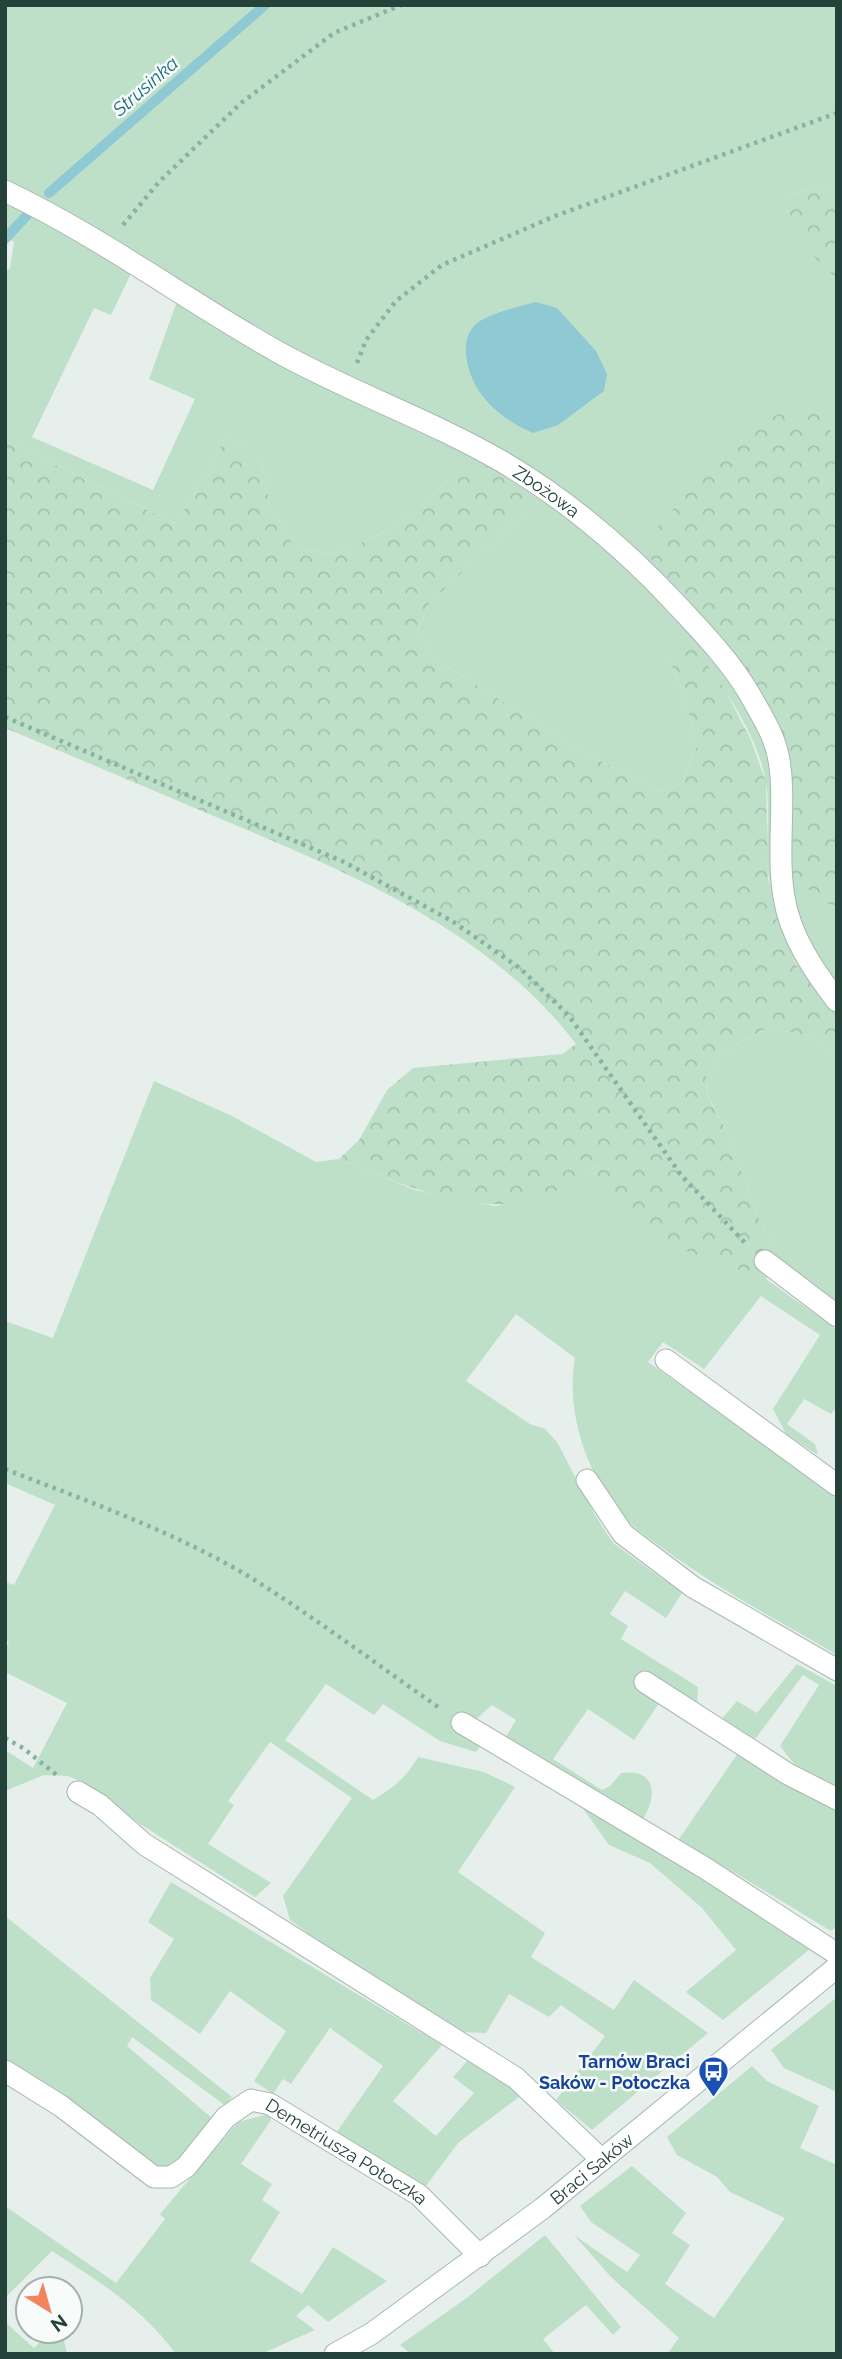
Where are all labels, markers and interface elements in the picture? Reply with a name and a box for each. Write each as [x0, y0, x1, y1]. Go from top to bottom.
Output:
water label: Strusinka [107, 52, 182, 121]
street label: Zbożowa [510, 461, 584, 521]
place label: Tarnów Braci Saków - Potoczka [539, 2051, 690, 2093]
bus stop icon: Tarnów Braci Saków - Potoczka [696, 2054, 730, 2098]
street label: Demetriusza Potoczka [262, 2094, 432, 2208]
street label: Braci Saków [546, 2128, 638, 2209]
north arrow [14, 2275, 84, 2345]
text: N [47, 2310, 72, 2337]

